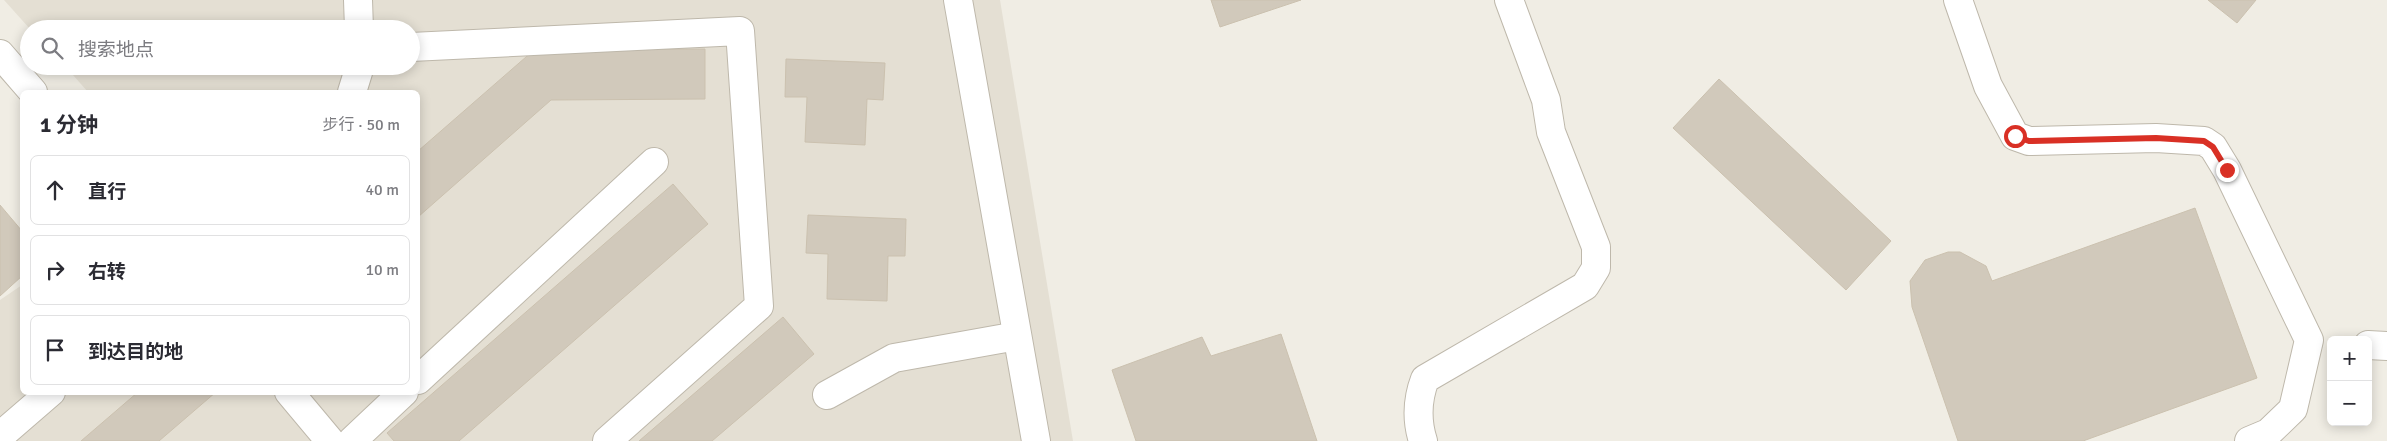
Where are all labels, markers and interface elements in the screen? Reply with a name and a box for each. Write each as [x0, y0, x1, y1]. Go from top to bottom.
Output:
search box [20, 20, 420, 75]
icon: search [38, 34, 66, 62]
text: 搜索地点 [78, 38, 154, 62]
text: 1 分钟 [40, 112, 98, 138]
text: 步行 · 50 m [323, 115, 400, 135]
route start [2004, 125, 2027, 148]
route end [2216, 159, 2239, 182]
icon: ahead [41, 176, 69, 204]
text: 直行 [88, 180, 126, 204]
text: 40 m [365, 180, 399, 200]
icon: right [41, 256, 69, 284]
text: 右转 [88, 260, 126, 284]
text: 10 m [365, 260, 399, 280]
icon: arrive [41, 336, 69, 364]
map controls [2327, 336, 2372, 426]
button: + [2327, 336, 2372, 381]
text: 到达目的地 [88, 340, 183, 364]
button: − [2327, 381, 2372, 426]

